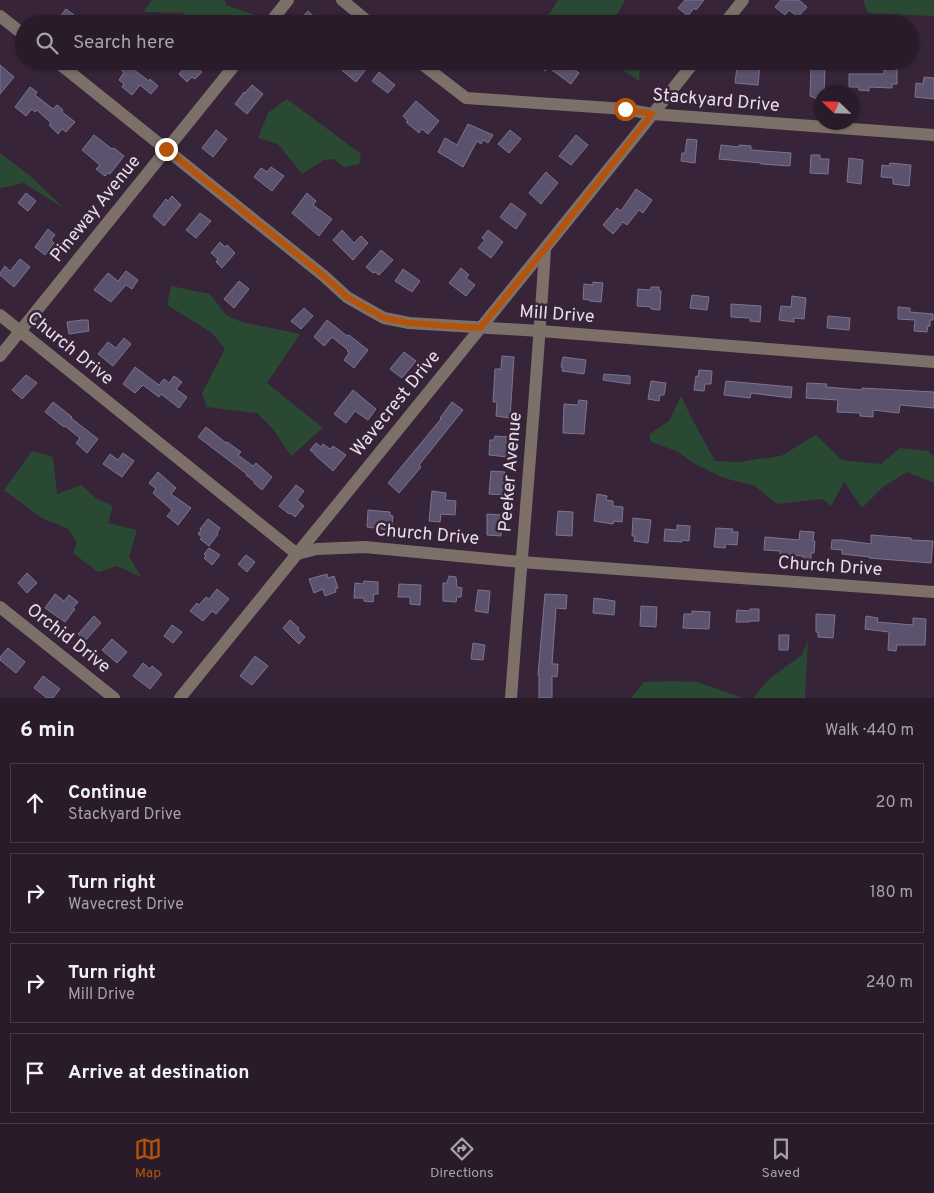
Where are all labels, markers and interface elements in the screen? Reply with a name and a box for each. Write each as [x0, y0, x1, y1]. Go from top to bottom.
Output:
search box [15, 15, 919, 70]
icon: search [33, 29, 61, 57]
text: Search here [73, 31, 175, 55]
street label: Stackyard Drive [651, 84, 781, 118]
north arrow [814, 85, 859, 130]
route start [614, 98, 637, 121]
route end [155, 138, 178, 161]
street label: Pineway Avenue [46, 151, 146, 267]
street label: Mill Drive [519, 301, 595, 329]
street label: Church Drive [22, 307, 118, 391]
street label: Wavecrest Drive [346, 346, 446, 462]
street label: Peeker Avenue [494, 411, 528, 533]
street label: Church Drive [374, 519, 480, 551]
street label: Church Drive [777, 552, 883, 582]
street label: Orchid Drive [21, 599, 115, 679]
text: 6 min [20, 717, 75, 744]
text: Walk · 440 m [825, 721, 914, 741]
text: Continue [68, 781, 147, 805]
icon: ahead [21, 789, 49, 817]
text: 20 m [876, 793, 913, 813]
text: Stackyard Drive [68, 805, 181, 825]
text: Turn right [68, 871, 156, 895]
icon: right [21, 879, 49, 907]
text: 180 m [870, 883, 913, 903]
text: Wavecrest Drive [68, 895, 184, 915]
text: Turn right [68, 961, 156, 985]
icon: right [21, 969, 49, 997]
text: 240 m [866, 973, 913, 993]
text: Mill Drive [68, 985, 135, 1005]
icon: arrive [21, 1059, 49, 1087]
text: Arrive at destination [68, 1061, 249, 1085]
tab: Map [134, 1135, 162, 1182]
tab: Directions [430, 1135, 494, 1182]
tab: Saved [762, 1135, 800, 1182]

